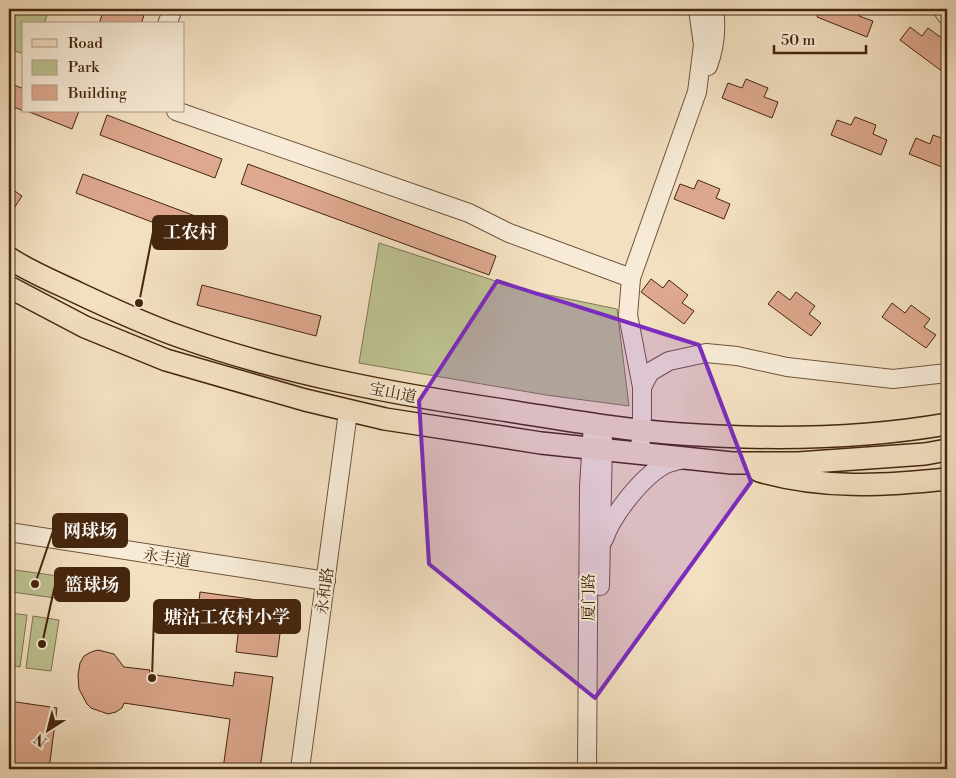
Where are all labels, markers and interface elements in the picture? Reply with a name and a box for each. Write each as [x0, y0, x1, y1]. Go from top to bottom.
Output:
legend [22, 22, 185, 112]
scale bar [774, 22, 866, 54]
text: 50 m [781, 31, 815, 50]
text: Road [68, 34, 103, 53]
text: Park [68, 58, 100, 77]
text: Building [67, 84, 127, 103]
callout: 工农村 [153, 216, 227, 249]
text: 工农村 [163, 221, 217, 244]
street label: 宝山道 [367, 379, 418, 407]
callout: 网球场 [53, 514, 127, 547]
text: 网球场 [63, 520, 117, 543]
street label: 永丰道 [142, 544, 192, 572]
street label: 永和路 [312, 566, 338, 616]
callout: 篮球场 [55, 568, 129, 601]
street label: 厦门路 [579, 573, 599, 621]
text: 篮球场 [65, 574, 119, 597]
callout: 塘沽工农村小学 [154, 600, 300, 633]
text: 塘沽工农村小学 [164, 606, 290, 629]
north arrow [22, 706, 72, 756]
text: N [31, 729, 51, 750]

